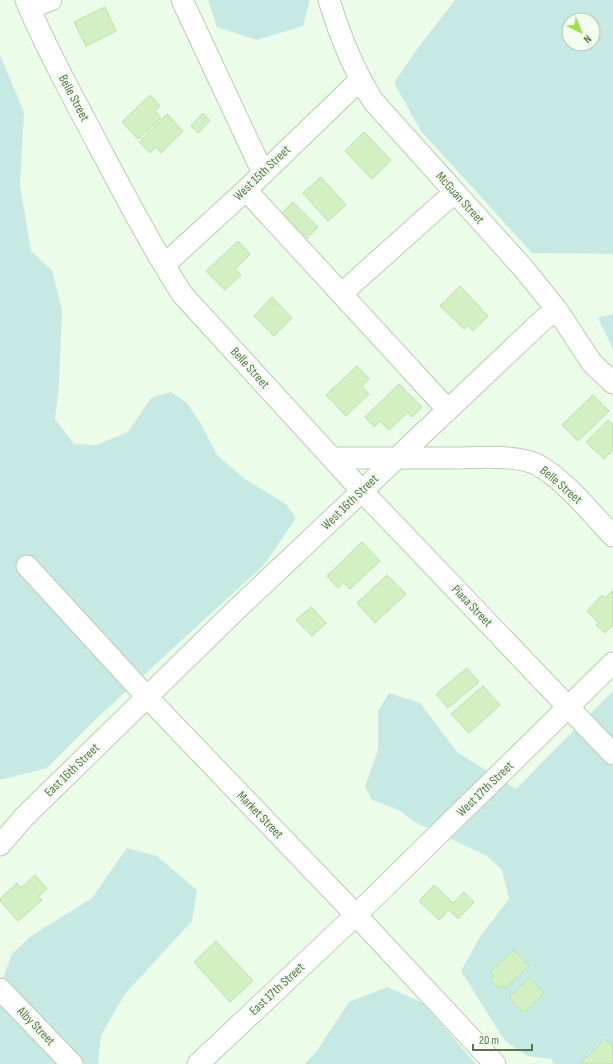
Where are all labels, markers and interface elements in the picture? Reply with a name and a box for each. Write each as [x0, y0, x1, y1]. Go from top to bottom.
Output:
north arrow [561, 12, 601, 52]
text: N [581, 32, 594, 46]
street label: Belle Street [55, 72, 93, 124]
street label: West 15th Street [230, 142, 294, 204]
street label: McGuan Street [432, 169, 488, 228]
street label: Belle Street [227, 344, 273, 392]
street label: Belle Street [537, 462, 585, 508]
street label: West 16th Street [318, 471, 382, 533]
street label: Piasa Street [448, 582, 496, 630]
street label: East 16th Street [41, 740, 103, 800]
street label: West 17th Street [453, 758, 517, 820]
street label: Market Street [233, 788, 287, 842]
street label: East 17th Street [246, 959, 308, 1019]
street label: Alby Street [13, 1002, 58, 1049]
scale bar [473, 1026, 532, 1052]
text: 20 m [479, 1033, 499, 1048]

